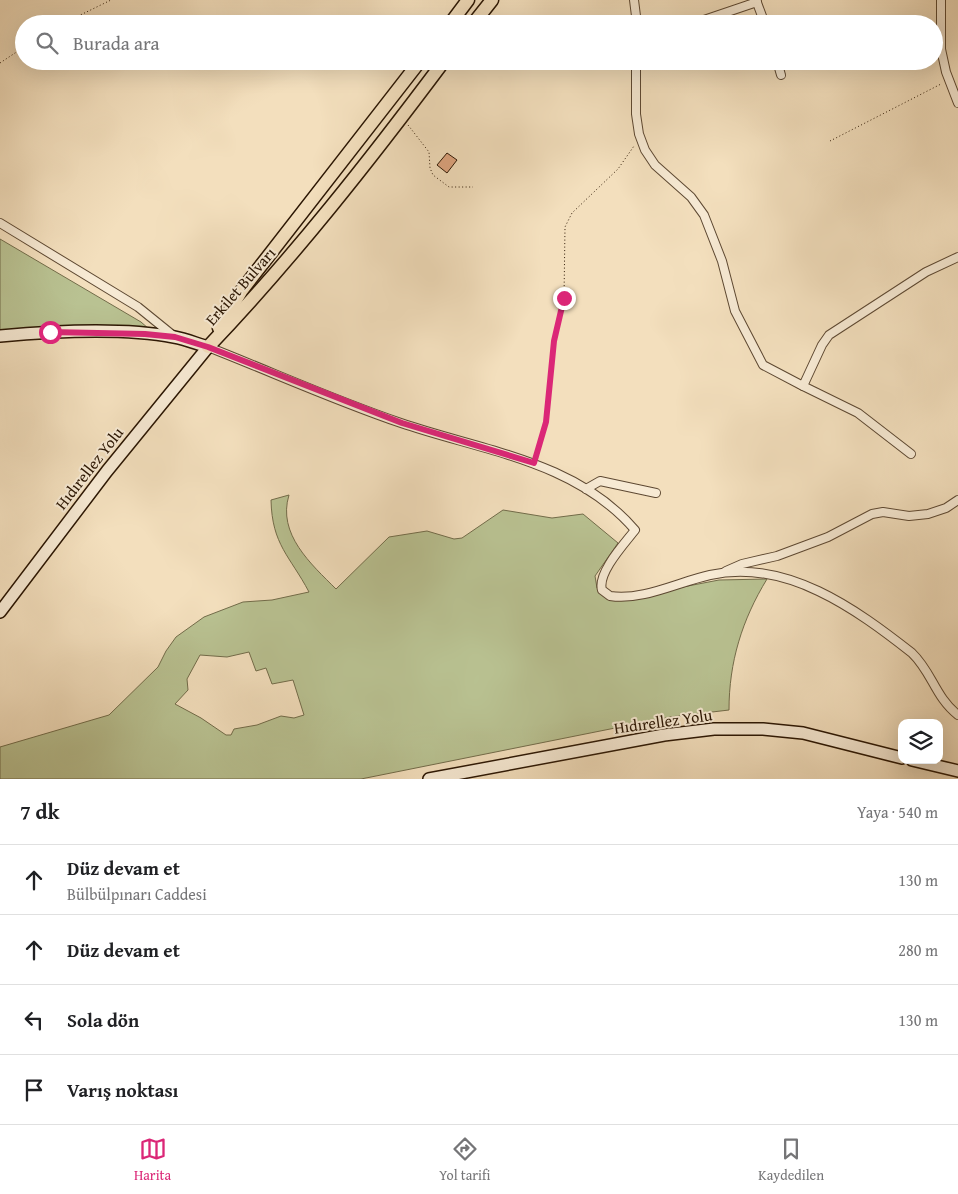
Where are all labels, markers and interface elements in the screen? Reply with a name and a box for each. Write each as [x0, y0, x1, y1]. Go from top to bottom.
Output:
search box [15, 15, 943, 70]
icon: search [33, 29, 61, 57]
text: Burada ara [73, 29, 160, 57]
street label: Erkilet Bulvarı [199, 241, 281, 330]
route end [553, 287, 576, 310]
route start [39, 321, 62, 344]
street label: Hıdırellez Yolu [49, 421, 129, 514]
street label: Hıdırellez Yolu [612, 702, 714, 740]
map controls [898, 719, 943, 764]
button: layers [898, 719, 943, 764]
text: 7 dk [20, 796, 60, 827]
text: Yaya · 540 m [857, 800, 938, 824]
text: Düz devam et [67, 854, 180, 882]
icon: ahead [20, 866, 48, 894]
text: 130 m [898, 868, 938, 892]
text: Bülbülpınarı Caddesi [67, 882, 207, 906]
icon: ahead [20, 936, 48, 964]
text: Düz devam et [67, 936, 180, 964]
text: 280 m [898, 938, 938, 962]
icon: left [20, 1006, 48, 1034]
text: Sola dön [67, 1006, 139, 1034]
text: 130 m [898, 1008, 938, 1032]
icon: arrive [20, 1076, 48, 1104]
text: Varış noktası [67, 1076, 178, 1104]
tab: Harita [134, 1135, 171, 1185]
tab: Yol tarifi [439, 1135, 490, 1185]
tab: Kaydedilen [758, 1135, 824, 1185]

